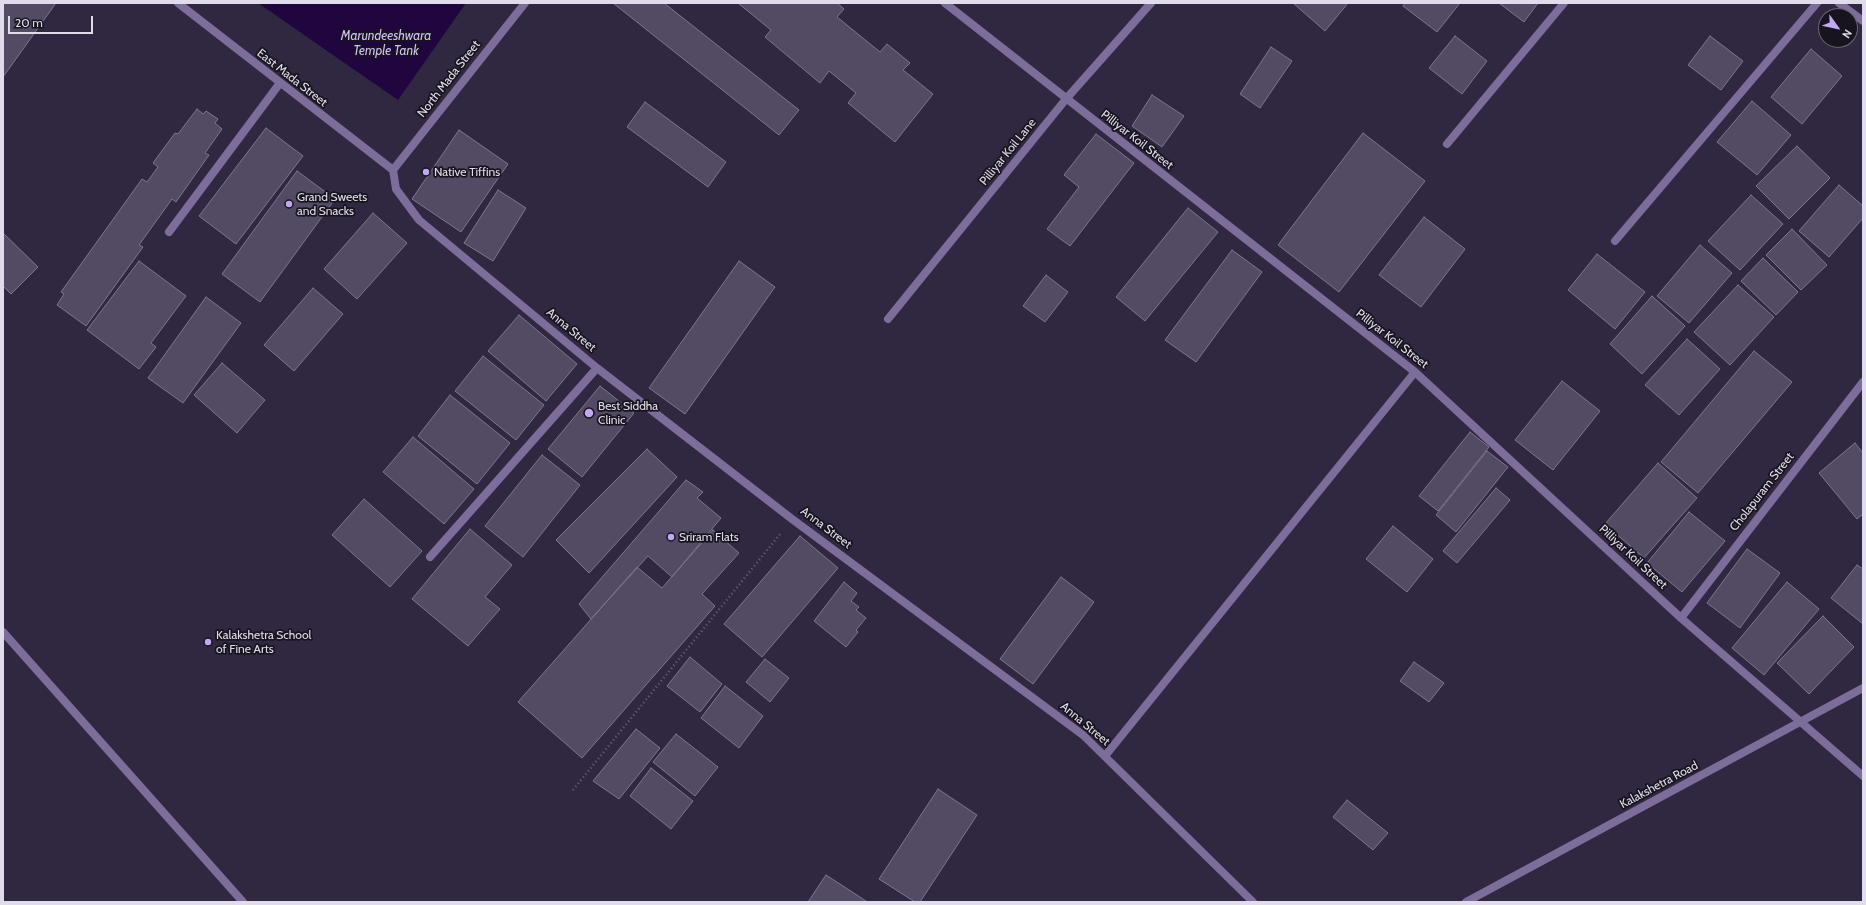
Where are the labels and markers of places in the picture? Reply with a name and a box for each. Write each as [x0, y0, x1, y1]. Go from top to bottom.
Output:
place label: Native Tiffins [434, 165, 500, 179]
marker: Native Tiffins [421, 167, 431, 177]
place label: Grand Sweets and Snacks [297, 190, 367, 218]
marker: Grand Sweets and Snacks [284, 199, 294, 209]
place label: Best Siddha Clinic [598, 399, 658, 427]
marker: Best Siddha Clinic [583, 407, 595, 419]
place label: Sriram Flats [679, 530, 739, 544]
marker: Sriram Flats [666, 532, 676, 542]
place label: Kalakshetra School of Fine Arts [216, 628, 311, 656]
marker: Kalakshetra School of Fine Arts [203, 637, 213, 647]

